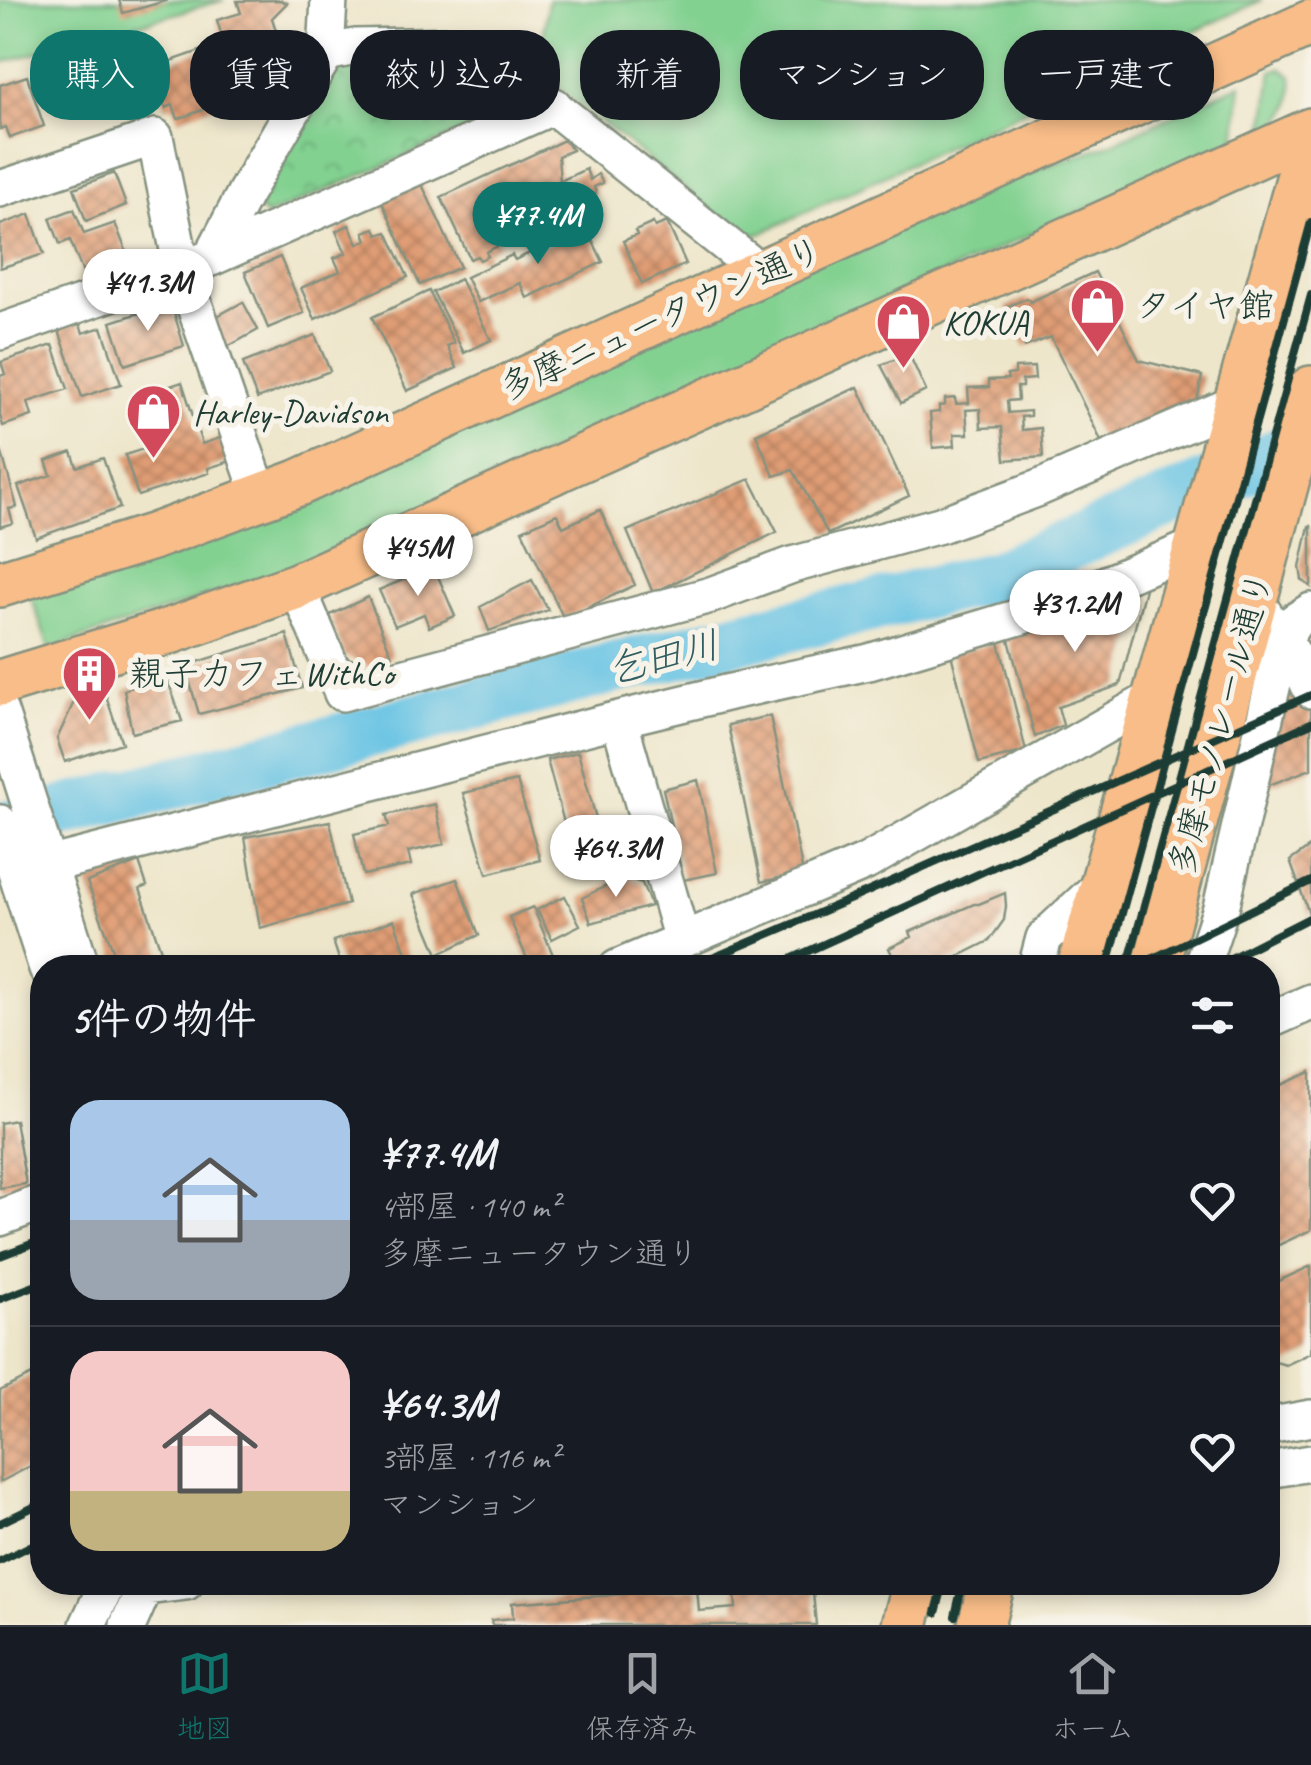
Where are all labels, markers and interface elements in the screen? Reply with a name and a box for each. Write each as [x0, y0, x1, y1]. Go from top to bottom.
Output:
chip: 購入 [30, 30, 170, 120]
chip: 賃貸 [190, 30, 330, 120]
chip: 絞り込み [350, 30, 560, 120]
chip: 新着 [580, 30, 720, 120]
chip: マンション [740, 30, 984, 120]
chip: 一戸建て [1004, 30, 1214, 120]
pin: ¥77.4M [457, 182, 619, 267]
text: ¥77.4M [494, 194, 582, 235]
street label: 多摩ニュータウン通り [492, 227, 830, 410]
pin: ¥41.3M [67, 249, 229, 334]
text: ¥41.3M [104, 261, 192, 302]
shop icon: タイヤ館 [1067, 275, 1127, 354]
place label: タイヤ館 [1136, 283, 1275, 328]
shop icon: KOKUA [874, 292, 934, 371]
place label: KOKUA [943, 300, 1030, 345]
shop icon: Harley-Davidson [124, 382, 184, 461]
place label: Harley-Davidson [193, 390, 389, 435]
pin: ¥45M [359, 514, 477, 599]
text: ¥45M [385, 526, 451, 567]
street label: 多摩モノレール通り [1158, 566, 1283, 880]
pin: ¥31.2M [994, 570, 1156, 655]
text: ¥31.2M [1031, 582, 1119, 623]
water label: 乞田川 [602, 621, 724, 694]
building icon: 親子カフェWithCo [60, 643, 120, 722]
place label: 親子カフェWithCo [129, 651, 397, 696]
pin: ¥64.3M [535, 815, 697, 900]
text: ¥64.3M [572, 827, 660, 868]
icon: filters [1185, 988, 1240, 1043]
text: 5件の物件 [70, 993, 256, 1046]
text: ¥77.4M [380, 1127, 494, 1180]
icon: home [150, 1140, 270, 1260]
icon: heart [1185, 1173, 1240, 1228]
text: 4部屋 · 140 m² [380, 1186, 559, 1227]
text: 多摩ニュータウン通り [380, 1233, 699, 1274]
text: ¥64.3M [380, 1378, 495, 1431]
icon: home [150, 1391, 270, 1511]
icon: heart [1185, 1424, 1240, 1479]
text: 3部屋 · 116 m² [380, 1437, 559, 1478]
text: マンション [380, 1484, 539, 1525]
tab: 地図 [177, 1646, 233, 1746]
tab: 保存済み [586, 1646, 698, 1746]
tab: ホーム [1051, 1646, 1134, 1746]

